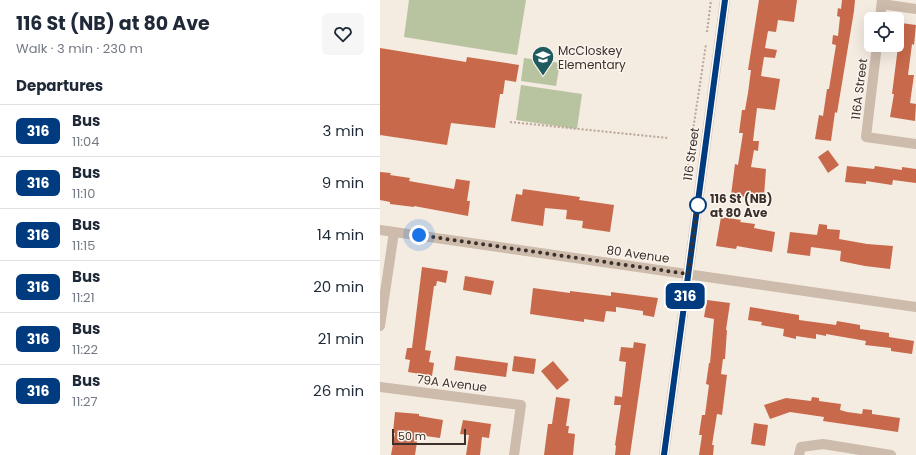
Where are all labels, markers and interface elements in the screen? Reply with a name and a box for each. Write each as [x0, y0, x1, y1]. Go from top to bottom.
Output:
text: 116 St (NB) at 80 Ave [16, 10, 210, 37]
map controls [864, 12, 904, 52]
button: locate [864, 12, 904, 52]
button: heart [322, 13, 364, 55]
text: Walk · 3 min · 230 m [16, 39, 143, 58]
place label: McCloskey Elementary [558, 42, 626, 73]
school or university icon: McCloskey Elementary [530, 44, 556, 77]
street label: 116A Street [847, 57, 871, 121]
text: Departures [16, 75, 103, 96]
text: Bus [72, 110, 100, 131]
text: 3 min [322, 120, 364, 141]
text: 316 [27, 121, 49, 141]
street label: 116 Street [679, 126, 703, 182]
text: 11:04 [72, 132, 99, 151]
text: Bus [72, 162, 100, 183]
text: 9 min [322, 172, 364, 193]
text: 316 [27, 173, 49, 193]
text: 11:10 [72, 184, 95, 203]
place label: 116 St (NB) at 80 Ave [710, 190, 772, 221]
marker: 116 St (NB) at 80 Ave [689, 196, 707, 214]
text: Bus [72, 214, 100, 235]
text: 14 min [317, 224, 364, 245]
text: 316 [27, 225, 49, 245]
your location [409, 225, 429, 245]
text: 11:15 [72, 236, 95, 255]
street label: 80 Avenue [605, 241, 671, 267]
text: Bus [72, 266, 100, 287]
text: 20 min [313, 276, 364, 297]
text: 316 [27, 277, 49, 297]
line badge: 316 [662, 283, 708, 309]
text: 316 [674, 286, 696, 306]
text: 11:21 [72, 288, 95, 307]
text: Bus [72, 318, 100, 339]
text: 21 min [318, 328, 364, 349]
text: 316 [27, 329, 49, 349]
text: 11:22 [72, 340, 98, 359]
text: Bus [72, 370, 100, 391]
street label: 79A Avenue [416, 370, 488, 396]
text: 26 min [313, 380, 364, 401]
text: 316 [27, 381, 49, 401]
text: 11:27 [72, 392, 98, 411]
scale bar [392, 427, 466, 446]
text: 50 m [398, 428, 426, 444]

